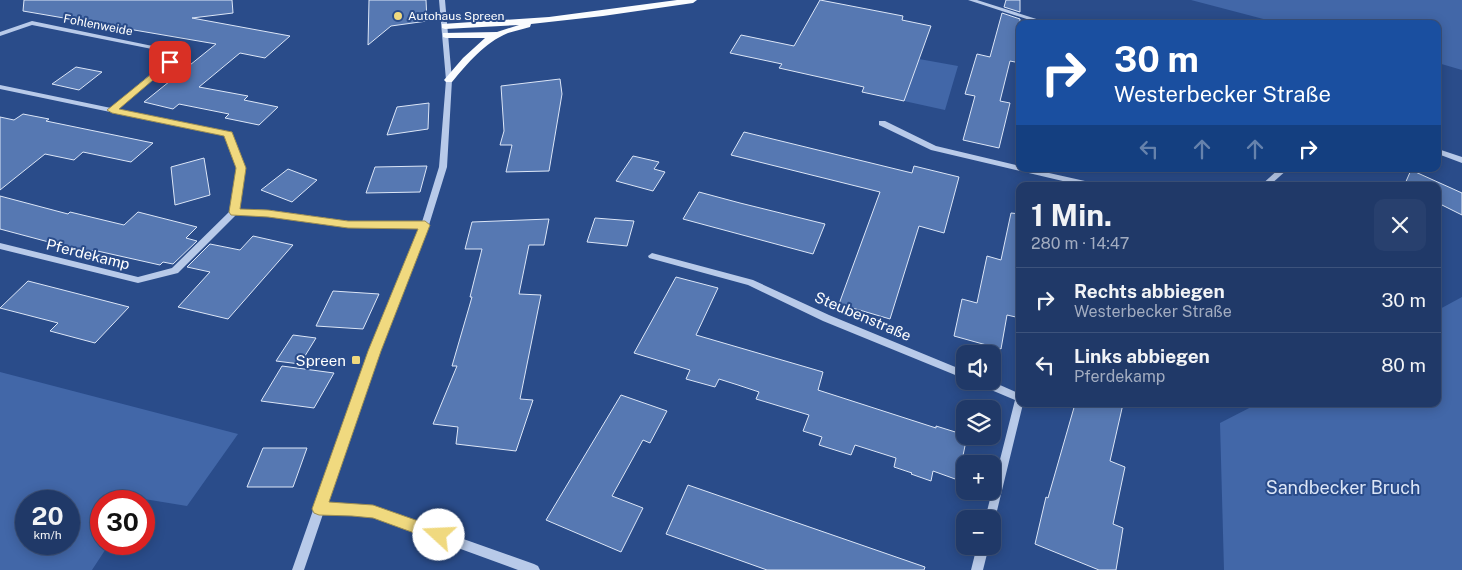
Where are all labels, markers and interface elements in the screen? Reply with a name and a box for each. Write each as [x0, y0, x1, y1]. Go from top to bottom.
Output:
place label: Autohaus Spreen [408, 9, 505, 23]
marker: Autohaus Spreen [392, 10, 404, 22]
street label: Fohlenweide [62, 11, 134, 39]
text: 30 m [1114, 39, 1199, 80]
icon: right [1031, 40, 1096, 105]
pin [149, 41, 191, 83]
icon: arrive [156, 48, 184, 76]
text: Westerbecker Straße [1114, 81, 1331, 107]
icon: left [1135, 135, 1163, 163]
icon: ahead [1188, 135, 1216, 163]
icon: ahead [1241, 135, 1269, 163]
icon: right [1294, 135, 1322, 163]
text: 1 Min. [1031, 197, 1112, 233]
button: close [1374, 199, 1426, 251]
text: 280 m · 14:47 [1031, 234, 1129, 253]
street label: Pferdekamp [44, 235, 132, 273]
text: Rechts abbiegen [1074, 280, 1225, 302]
icon: right [1031, 286, 1059, 314]
street label: Steubenstraße [812, 288, 914, 344]
text: 30 m [1381, 289, 1426, 311]
text: Westerbecker Straße [1074, 302, 1232, 321]
map controls [956, 345, 1001, 555]
button: sound [956, 345, 1001, 390]
text: Links abbiegen [1074, 345, 1210, 367]
icon: left [1031, 351, 1059, 379]
place label: Spreen [296, 352, 346, 369]
marker: Spreen [350, 354, 362, 366]
text: 80 m [1381, 354, 1426, 376]
text: Pferdekamp [1074, 367, 1165, 386]
button: layers [956, 400, 1001, 445]
button: + [956, 455, 1001, 500]
park label: Sandbecker Bruch [1266, 477, 1420, 498]
speed limit sign: 30 [90, 490, 155, 555]
text: 20 [32, 501, 64, 531]
position arrow [412, 508, 464, 560]
button: − [956, 510, 1001, 555]
text: km/h [33, 528, 62, 542]

